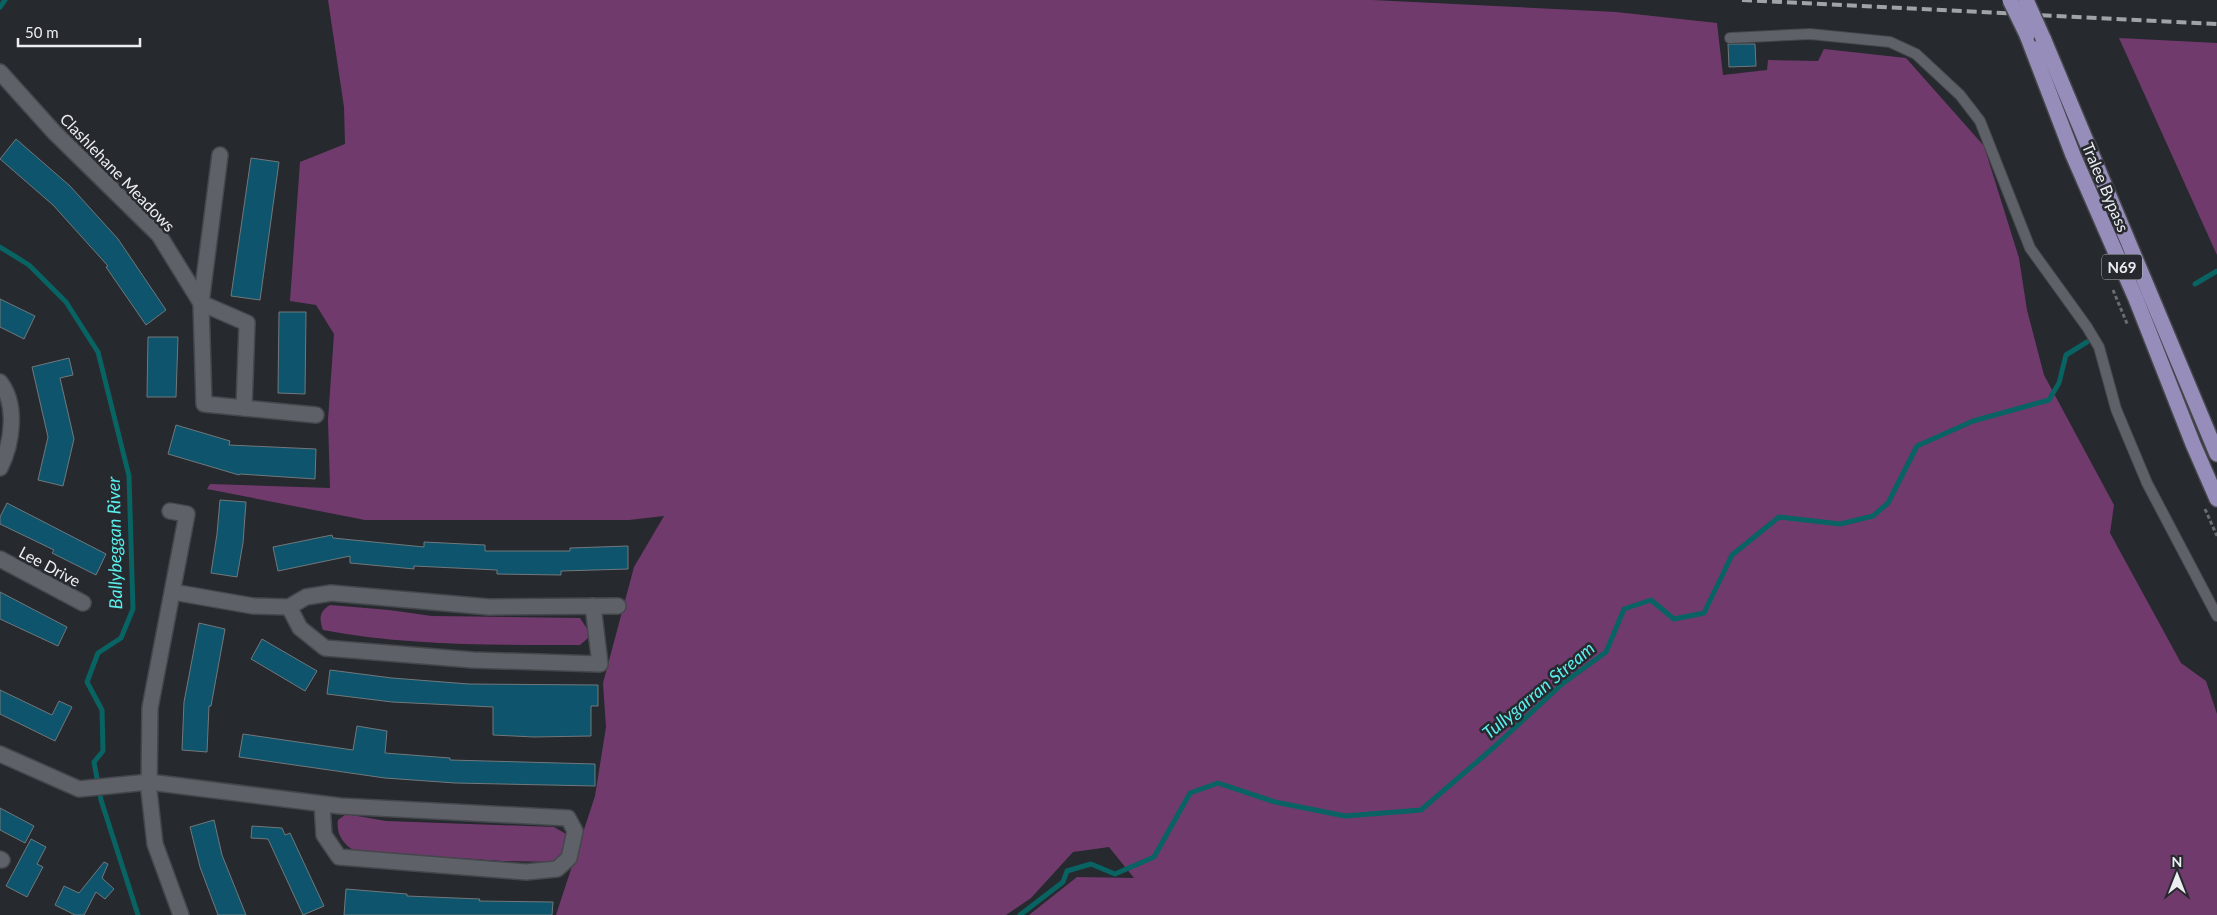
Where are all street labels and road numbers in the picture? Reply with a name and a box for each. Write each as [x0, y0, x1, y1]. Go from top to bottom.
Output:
street label: Clashlehane Meadows [57, 109, 179, 235]
street label: Tralee Bypass [2079, 139, 2133, 235]
road number: N69 [2102, 254, 2142, 280]
street label: Lee Drive [16, 542, 84, 590]

